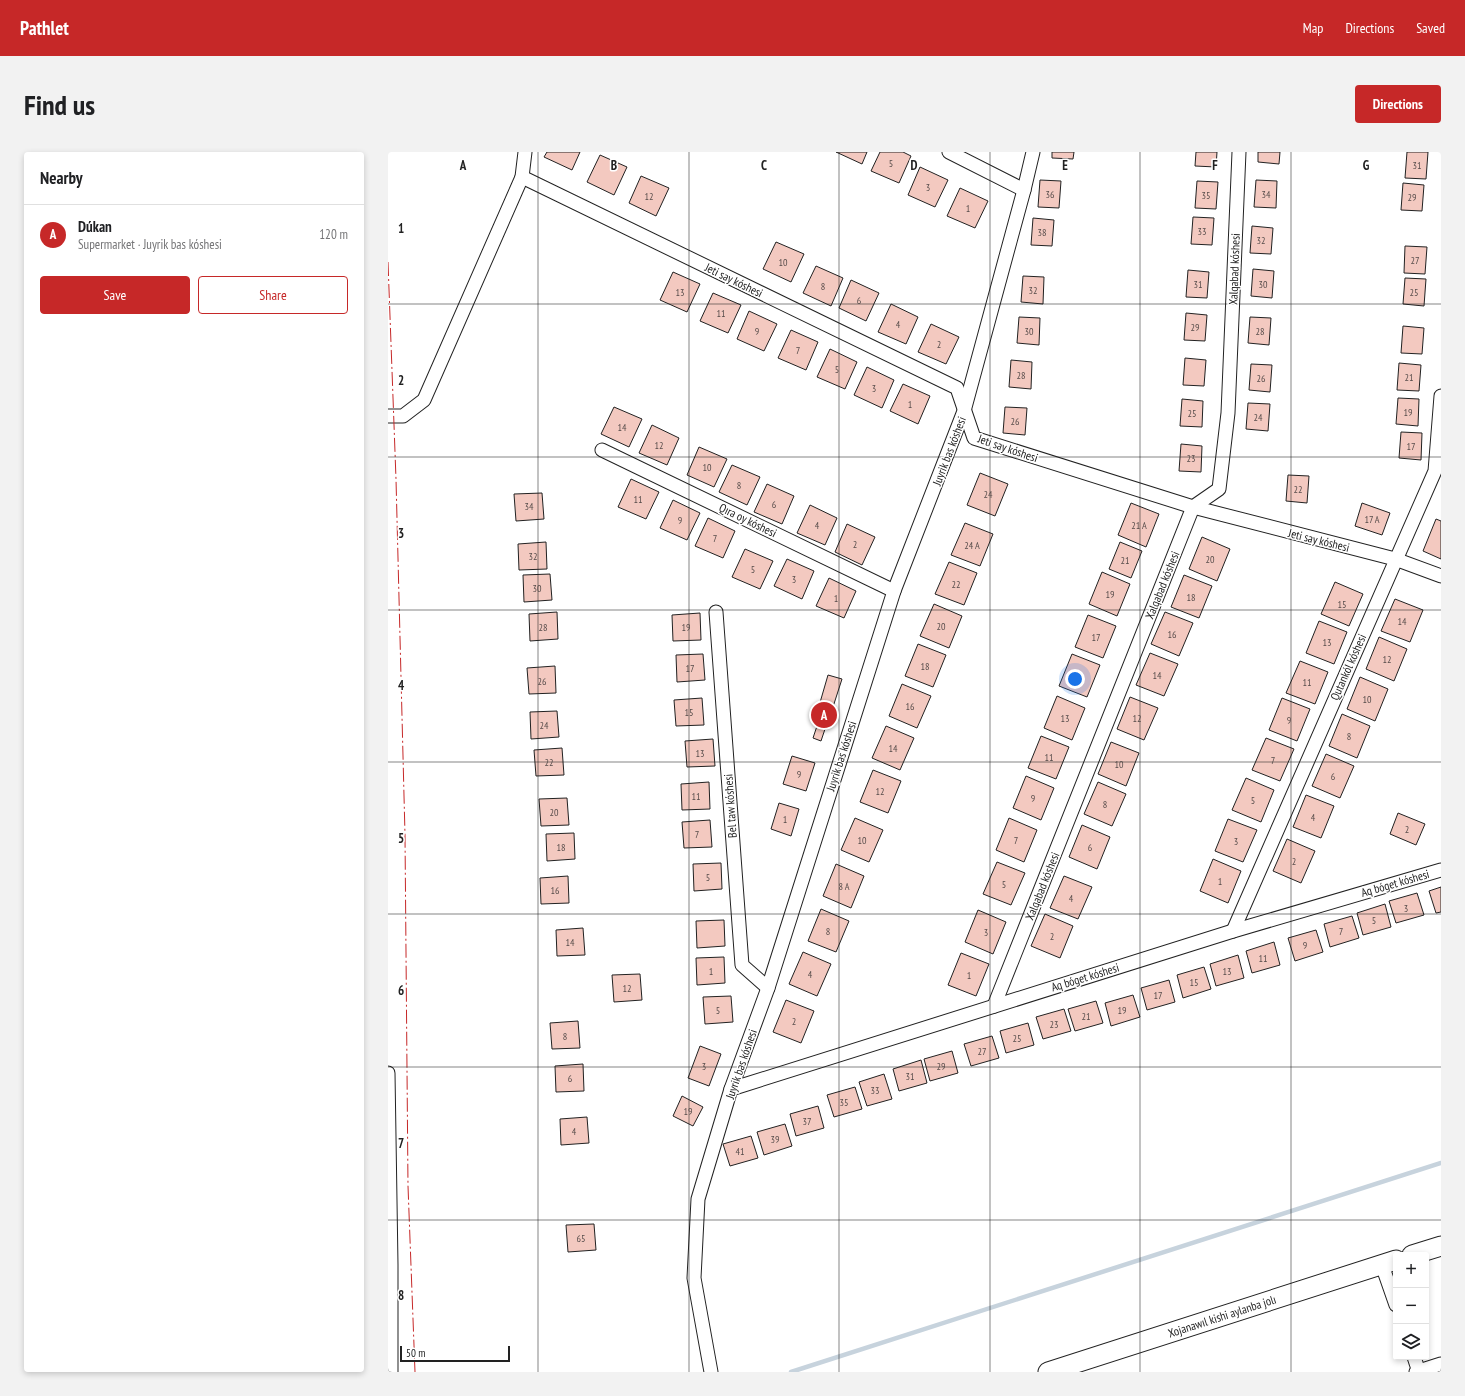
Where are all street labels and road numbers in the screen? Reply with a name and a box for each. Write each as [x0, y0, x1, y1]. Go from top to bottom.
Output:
street label: Xalqabad kóshesi [1225, 233, 1243, 305]
street label: Jeti say kóshesi [702, 259, 765, 300]
street label: Juyrik bas kóshesi [929, 414, 969, 489]
street label: Jeti say kóshesi [975, 430, 1040, 465]
street label: Qıra oy kóshesi [717, 500, 779, 540]
street label: Jeti say kóshesi [1286, 525, 1351, 555]
street label: Xalqabad kóshesi [1142, 549, 1182, 621]
street label: Qutankól kóshesi [1327, 632, 1369, 702]
street label: Juyrik bas kóshesi [822, 719, 859, 794]
street label: Bel taw kóshesi [720, 773, 740, 839]
street label: Xalqabad kóshesi [1022, 850, 1062, 922]
street label: Aq bóget kóshesi [1359, 866, 1431, 900]
street label: Aq bóget kóshesi [1049, 960, 1121, 994]
street label: Juyrik bas kóshesi [722, 1027, 760, 1102]
street label: Xojanawıl kishi aylanba jolı [1166, 1291, 1278, 1341]

